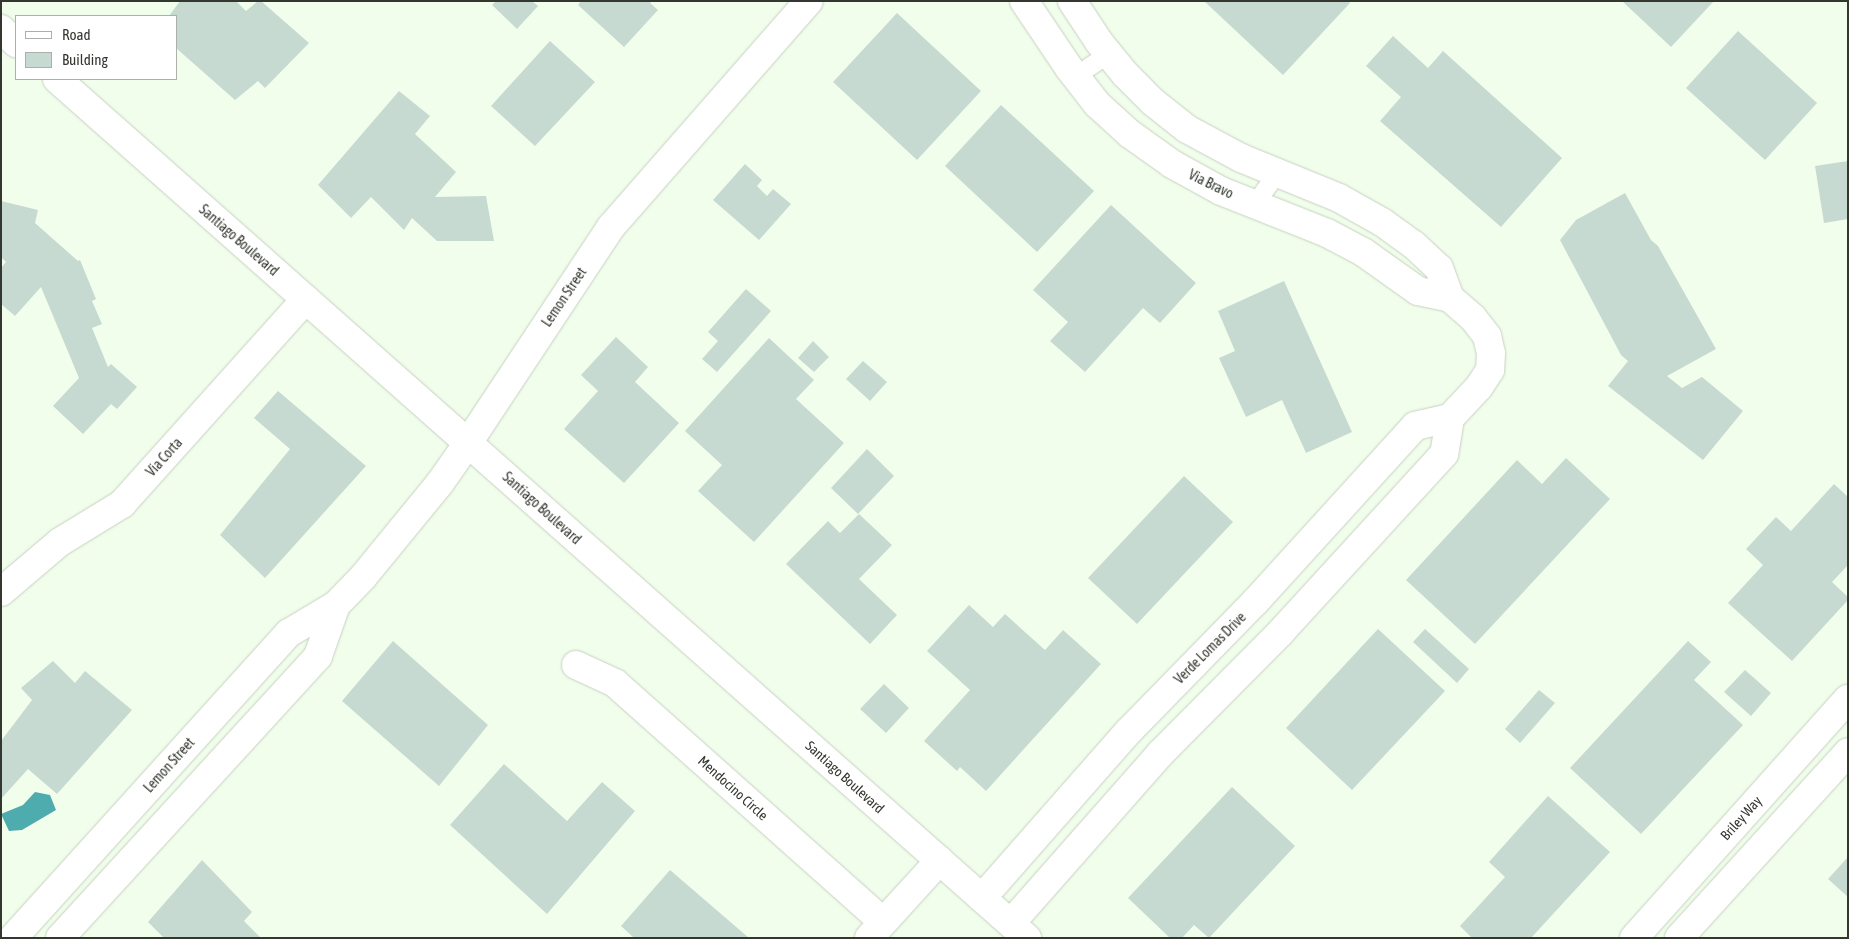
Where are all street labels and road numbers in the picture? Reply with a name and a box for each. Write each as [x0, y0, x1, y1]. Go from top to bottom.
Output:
street label: Via Bravo [1186, 166, 1236, 202]
street label: Santiago Boulevard [196, 201, 282, 279]
street label: Lemon Street [538, 264, 590, 330]
street label: Via Corta [142, 434, 186, 480]
street label: Santiago Boulevard [499, 468, 585, 548]
street label: Verde Lomas Drive [1171, 609, 1249, 687]
street label: Lemon Street [140, 734, 198, 796]
street label: Santiago Boulevard [802, 737, 888, 817]
street label: Mendocino Circle [695, 752, 771, 824]
street label: Briley Way [1717, 793, 1765, 843]

